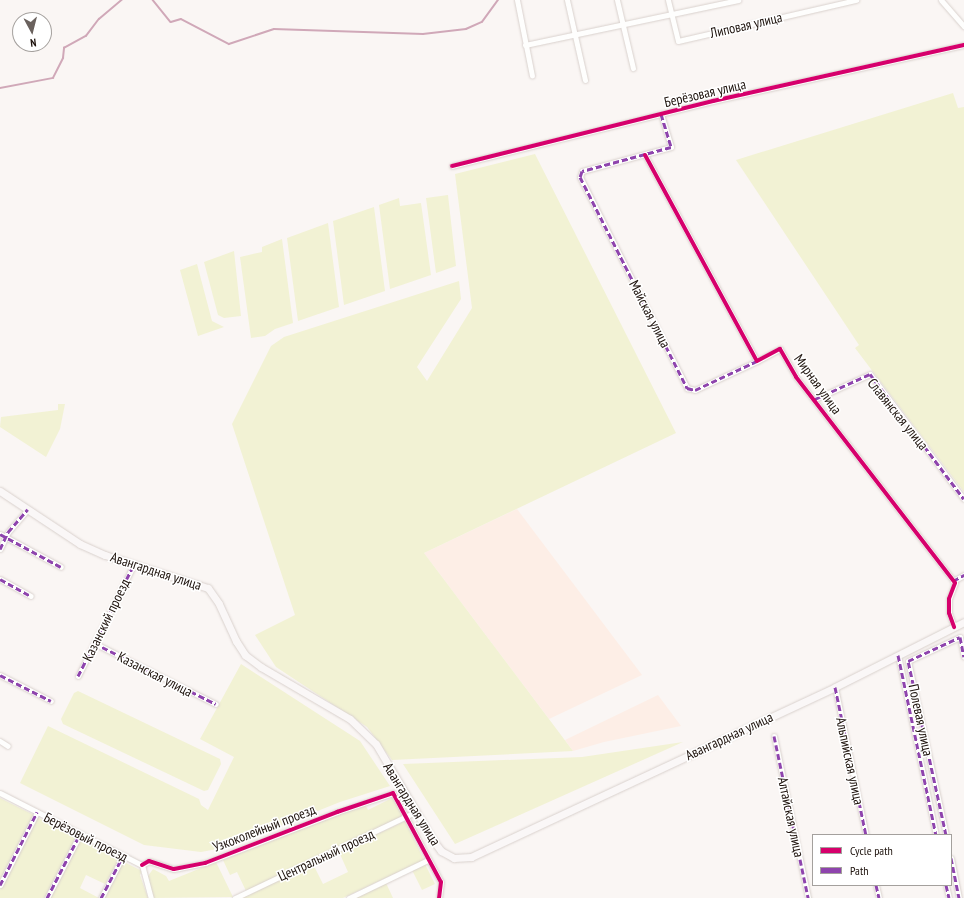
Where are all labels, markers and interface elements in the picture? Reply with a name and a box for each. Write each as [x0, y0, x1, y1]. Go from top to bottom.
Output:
street label: Липовая улица [708, 9, 784, 41]
north arrow [12, 12, 52, 52]
text: N [30, 36, 37, 50]
street label: Берёзовая улица [663, 75, 747, 111]
street label: Майская улица [626, 277, 674, 351]
street label: Мирная улица [791, 351, 845, 417]
street label: Славянская улица [864, 375, 932, 453]
street label: Авангардная улица [108, 548, 204, 594]
street label: Казанский проезд [79, 576, 133, 664]
street label: Казанская улица [115, 648, 195, 700]
street label: Полевая улица [905, 682, 937, 758]
street label: Авангардная улица [683, 708, 775, 764]
street label: Альпийская улица [833, 716, 867, 806]
street label: Авангардная улица [380, 759, 444, 849]
street label: Алтайская улица [774, 775, 808, 859]
street label: Узкоколейный проезд [210, 801, 318, 855]
street label: Берёзовый проезд [41, 809, 131, 865]
street label: Центральный проезд [275, 825, 377, 885]
legend [812, 834, 952, 886]
text: Cycle path [850, 843, 893, 858]
text: Path [850, 863, 868, 878]

